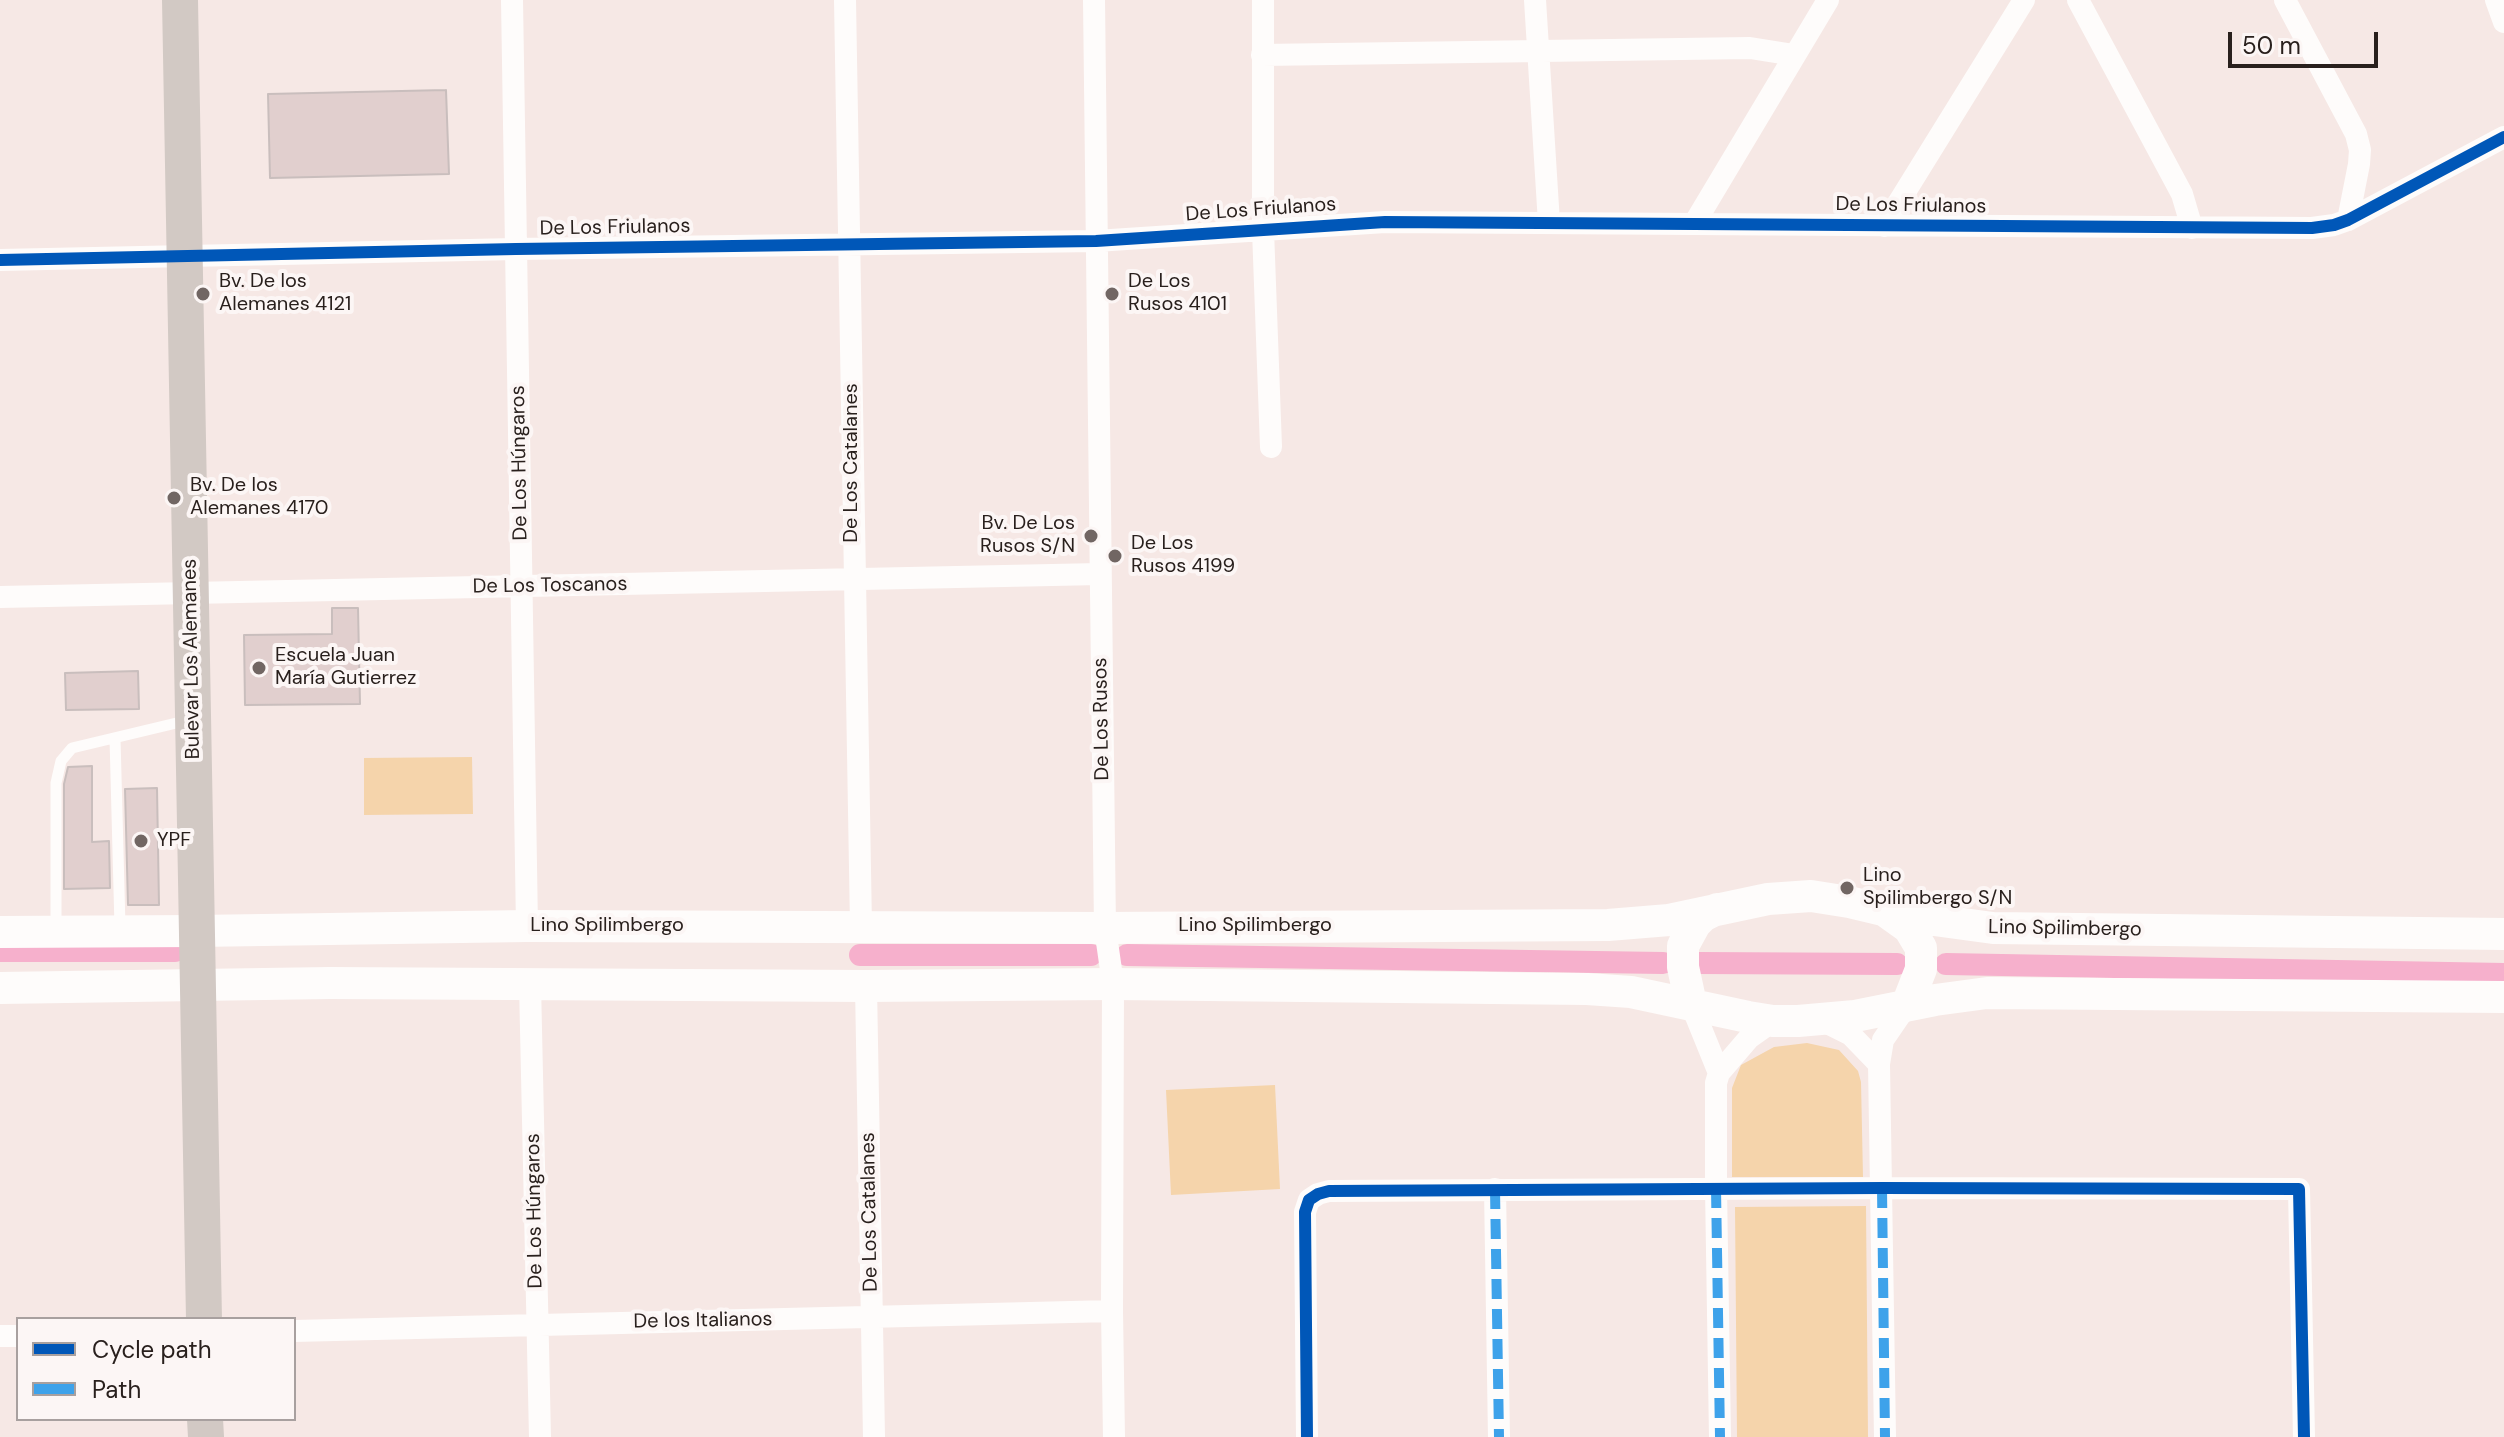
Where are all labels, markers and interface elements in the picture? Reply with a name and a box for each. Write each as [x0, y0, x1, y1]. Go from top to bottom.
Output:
scale bar [2232, 16, 2382, 66]
text: 50 m [2242, 30, 2301, 61]
street label: De Los Friulanos [1185, 193, 1337, 227]
street label: De Los Friulanos [1835, 193, 1987, 219]
street label: De Los Friulanos [539, 215, 691, 241]
place label: Bv. De los Alemanes 4121 [219, 270, 351, 317]
place label: De Los Rusos 4101 [1128, 270, 1227, 317]
marker: Bv. De los Alemanes 4121 [194, 285, 212, 303]
marker: De Los Rusos 4101 [1103, 285, 1121, 303]
street label: De Los Catalanes [840, 383, 864, 543]
street label: De Los Húngaros [507, 385, 533, 541]
place label: Bv. De los Alemanes 4170 [190, 474, 328, 521]
marker: Bv. De los Alemanes 4170 [165, 489, 183, 507]
place label: Bv. De Los Rusos S/N [980, 512, 1075, 559]
marker: Bv. De Los Rusos S/N [1082, 527, 1100, 545]
place label: De Los Rusos 4199 [1131, 532, 1235, 579]
marker: De Los Rusos 4199 [1106, 547, 1124, 565]
street label: Bulevar Los Alemanes [178, 559, 206, 759]
street label: De Los Toscanos [472, 573, 628, 599]
place label: Escuela Juan María Gutierrez [275, 644, 416, 691]
street label: De Los Rusos [1089, 657, 1115, 781]
marker: Escuela Juan María Gutierrez [250, 659, 268, 677]
place label: YPF [157, 829, 191, 853]
marker: YPF [132, 832, 150, 850]
place label: Lino Spilimbergo S/N [1863, 864, 2012, 911]
marker: Lino Spilimbergo S/N [1838, 879, 1856, 897]
street label: Lino Spilimbergo [530, 914, 684, 938]
street label: Lino Spilimbergo [1178, 914, 1332, 938]
street label: Lino Spilimbergo [1988, 916, 2142, 942]
street label: De Los Catalanes [857, 1132, 883, 1292]
street label: De Los Húngaros [522, 1133, 548, 1289]
street label: De los Italianos [633, 1308, 773, 1334]
legend [16, 1317, 296, 1421]
text: Cycle path [92, 1334, 211, 1365]
text: Path [92, 1374, 141, 1405]

